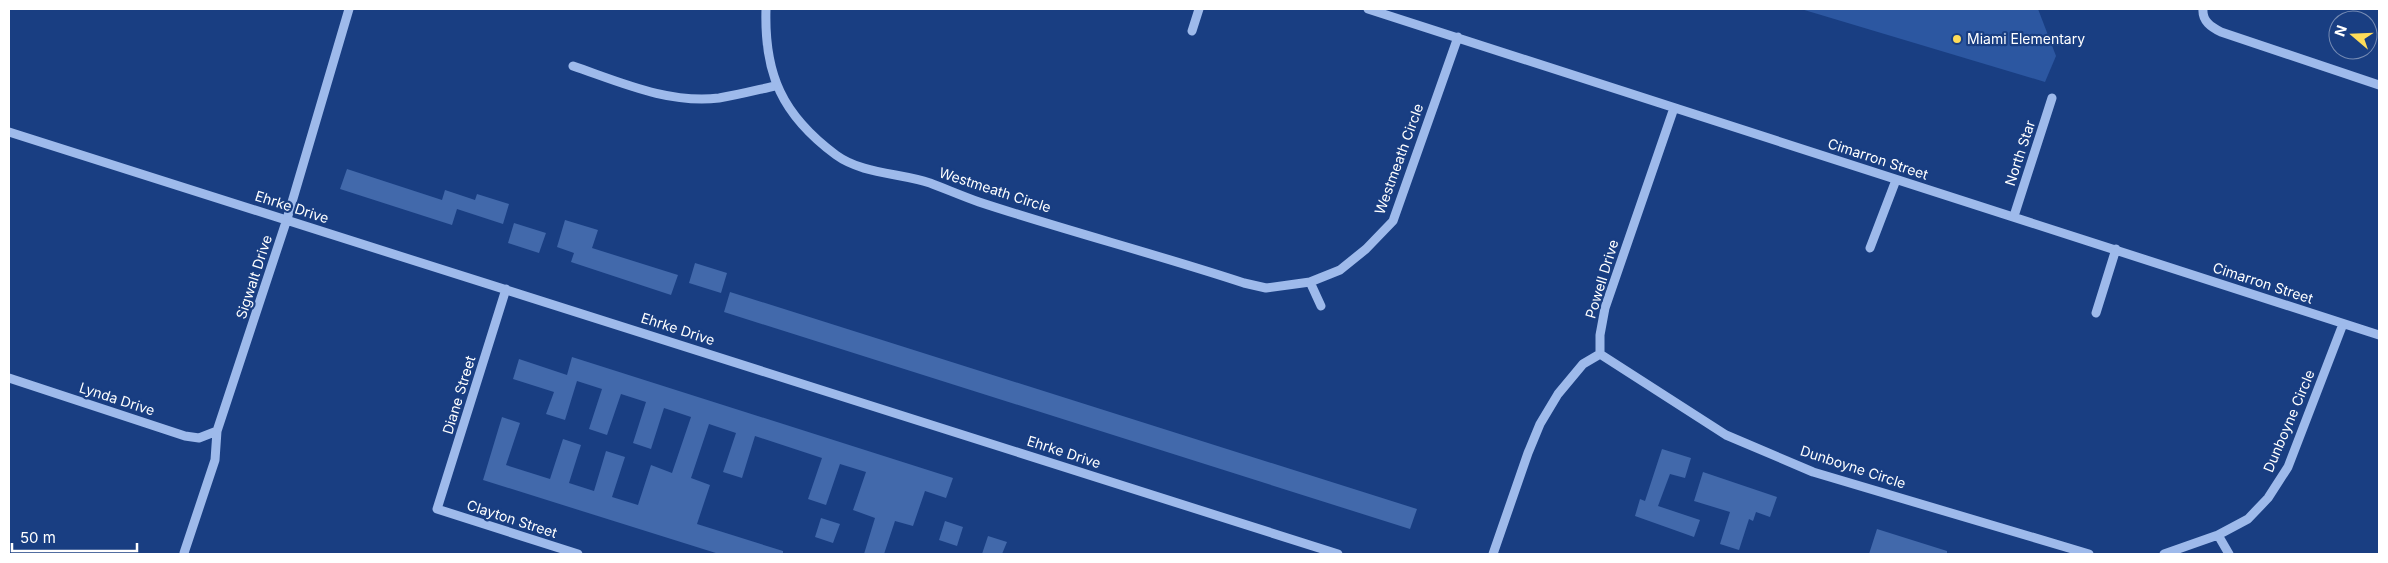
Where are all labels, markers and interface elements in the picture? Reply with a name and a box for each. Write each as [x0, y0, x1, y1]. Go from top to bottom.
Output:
north arrow [2328, 10, 2378, 60]
text: N [2330, 23, 2350, 38]
place label: Miami Elementary [1967, 30, 2085, 47]
marker: Miami Elementary [1951, 33, 1963, 45]
street label: Westmeath Circle [1371, 101, 1426, 217]
street label: North Star [2001, 118, 2038, 188]
street label: Cimarron Street [1826, 134, 1931, 183]
street label: Westmeath Circle [937, 163, 1053, 216]
street label: Ehrke Drive [253, 187, 331, 226]
street label: Sigwalt Drive [232, 233, 275, 321]
street label: Powell Drive [1581, 237, 1622, 320]
street label: Cimarron Street [2211, 258, 2316, 307]
street label: Ehrke Drive [639, 309, 717, 348]
street label: Diane Street [439, 353, 479, 436]
street label: Dunboyne Circle [2259, 367, 2318, 475]
street label: Lynda Drive [77, 378, 157, 419]
street label: Ehrke Drive [1025, 432, 1103, 471]
street label: Dunboyne Circle [1798, 441, 1908, 492]
street label: Clayton Street [465, 496, 560, 541]
scale bar [12, 520, 138, 552]
text: 50 m [20, 528, 56, 547]

